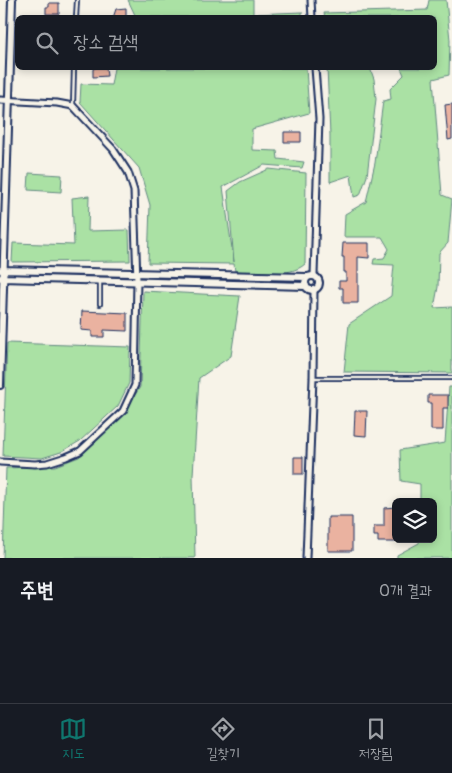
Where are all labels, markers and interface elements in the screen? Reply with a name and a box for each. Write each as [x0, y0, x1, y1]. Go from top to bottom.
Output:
search box [15, 15, 437, 70]
icon: search [33, 29, 61, 57]
text: 장소 검색 [73, 30, 138, 54]
map controls [392, 498, 437, 543]
button: layers [392, 498, 437, 543]
text: 주변 [20, 577, 54, 604]
text: 0개 결과 [379, 581, 432, 601]
tab: 지도 [59, 715, 87, 763]
tab: 길찾기 [206, 715, 240, 763]
tab: 저장됨 [359, 715, 393, 763]

